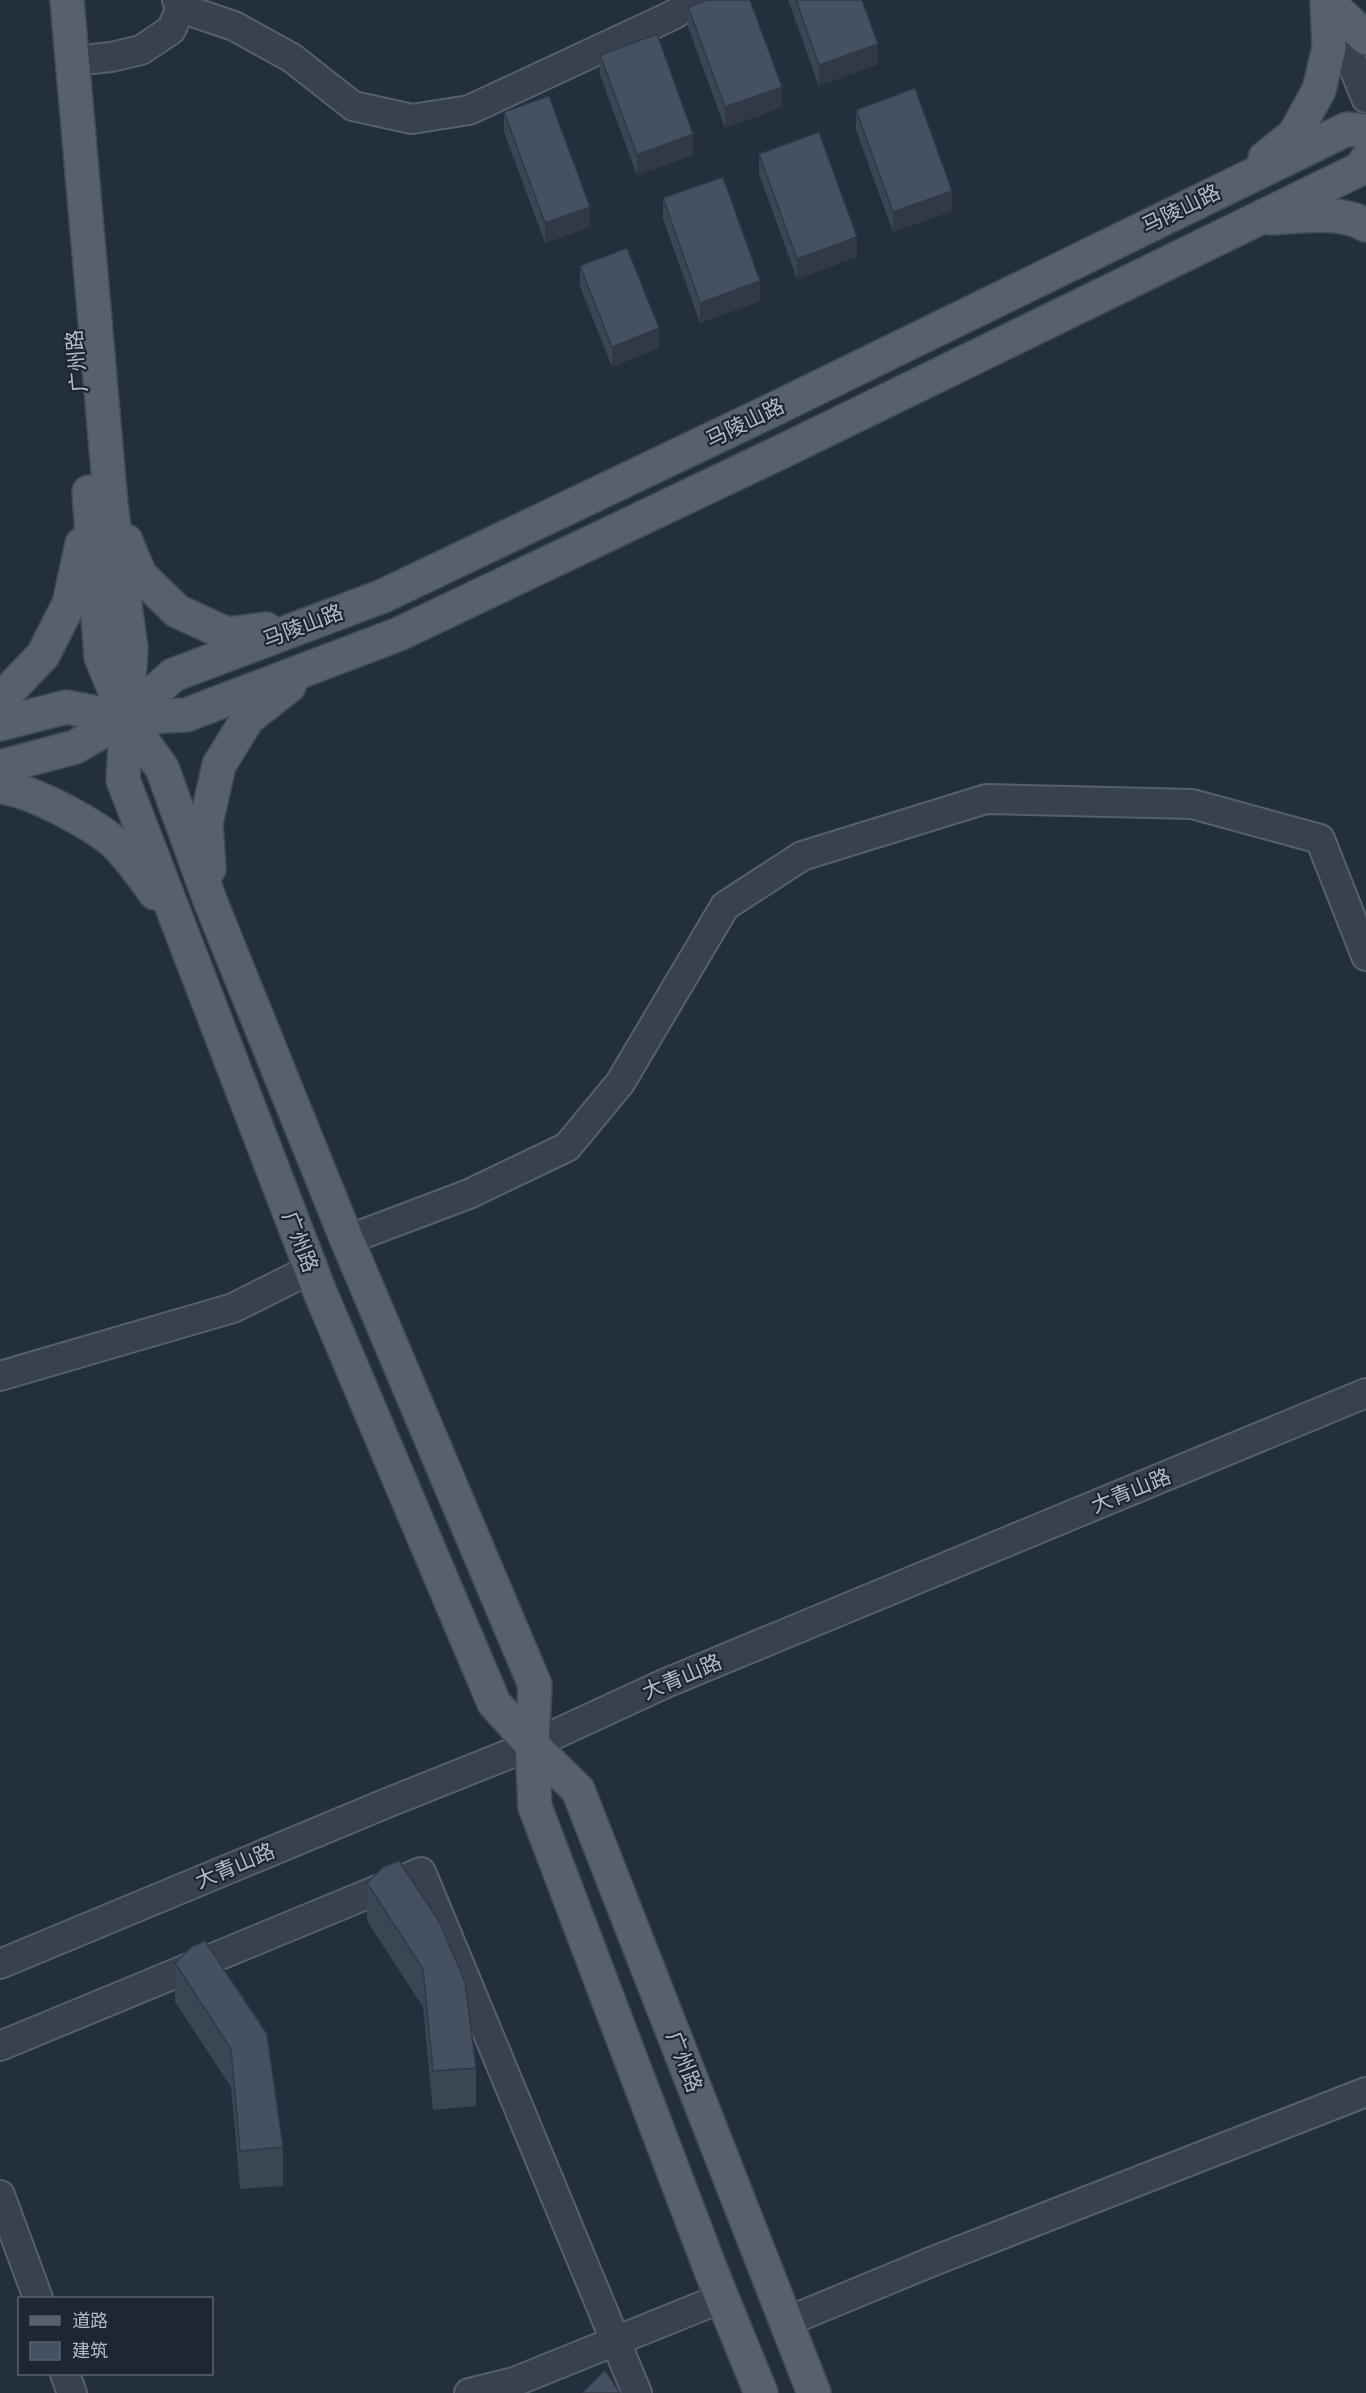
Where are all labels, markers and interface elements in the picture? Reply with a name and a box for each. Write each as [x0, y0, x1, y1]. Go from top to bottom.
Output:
street label: 马陵山路 [1138, 179, 1224, 239]
street label: 广州路 [61, 328, 93, 394]
street label: 马陵山路 [702, 393, 788, 453]
street label: 马陵山路 [259, 599, 347, 653]
street label: 广州路 [277, 1208, 323, 1276]
street label: 大青山路 [1087, 1463, 1175, 1519]
street label: 大青山路 [638, 1649, 726, 1705]
street label: 大青山路 [191, 1838, 279, 1894]
street label: 广州路 [661, 2028, 707, 2096]
legend [18, 2297, 213, 2375]
text: 道路 [72, 2310, 108, 2332]
text: 建筑 [72, 2340, 108, 2362]

